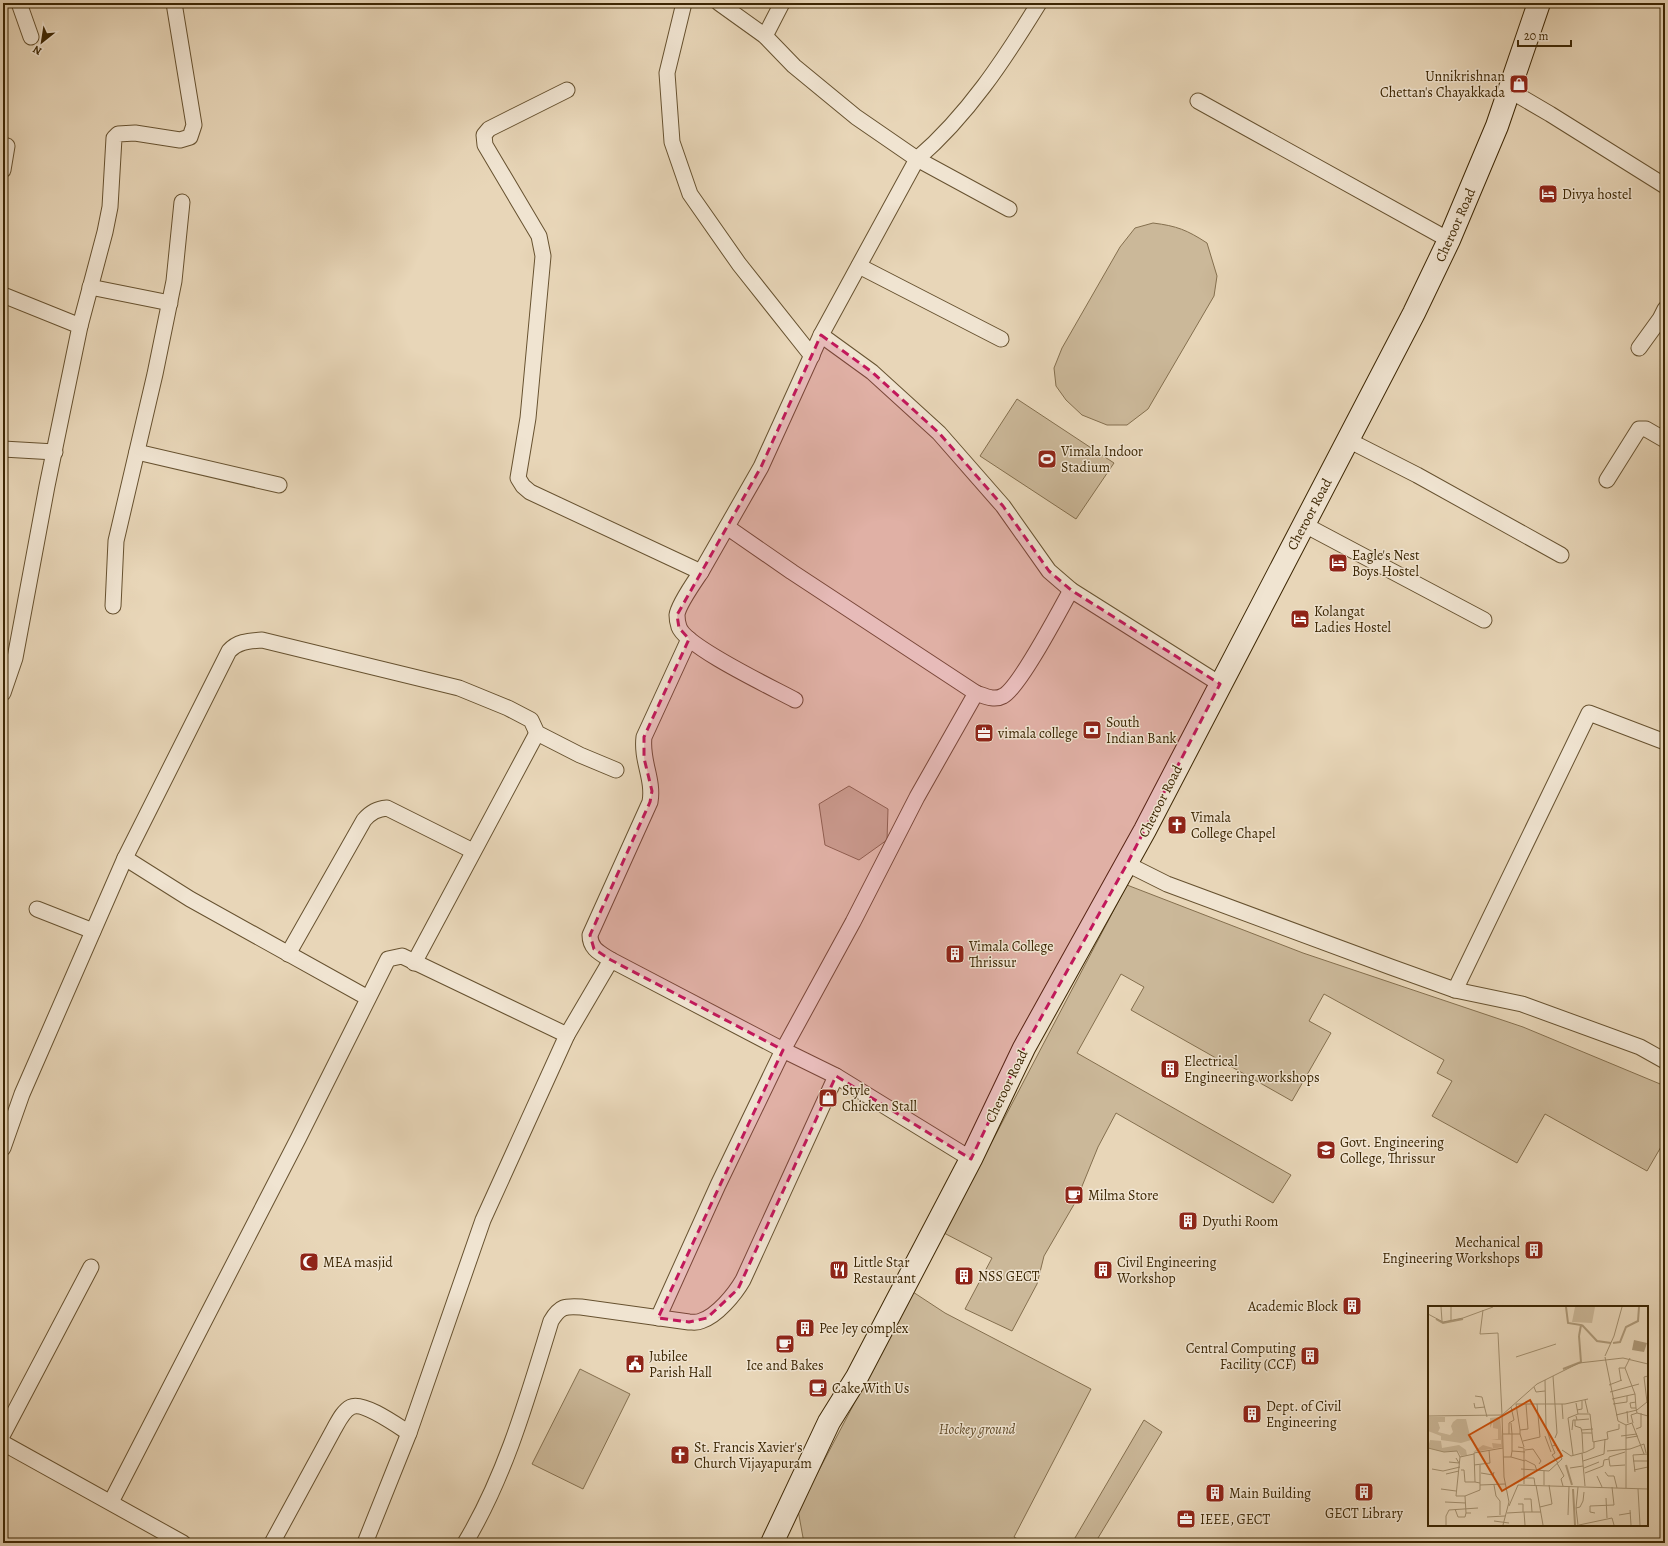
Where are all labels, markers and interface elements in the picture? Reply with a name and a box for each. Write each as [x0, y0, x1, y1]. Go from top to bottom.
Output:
north arrow [22, 22, 62, 62]
scale bar [1518, 22, 1571, 48]
text: 20 m [1524, 28, 1548, 44]
text: N [30, 42, 44, 59]
place label: Unnikrishnan Chettan's Chayakkada [1380, 67, 1505, 102]
shop icon: Unnikrishnan Chettan's Chayakkada [1508, 73, 1530, 95]
hotel icon: Divya hostel [1537, 183, 1559, 205]
street label: Cheroor Road [1431, 185, 1480, 265]
place label: Divya hostel [1562, 185, 1632, 204]
place label: Vimala Indoor Stadium [1060, 442, 1144, 477]
sports icon: Vimala Indoor Stadium [1036, 448, 1058, 470]
street label: Cheroor Road [1283, 474, 1337, 554]
place label: Eagle's Nest Boys Hostel [1352, 546, 1420, 581]
hotel icon: Eagle's Nest Boys Hostel [1327, 552, 1349, 574]
place label: Kolangat Ladies Hostel [1314, 602, 1392, 637]
hotel icon: Kolangat Ladies Hostel [1289, 608, 1311, 630]
place label: South Indian Bank [1106, 713, 1177, 748]
bank icon: South Indian Bank [1081, 719, 1103, 741]
office icon: vimala college [973, 722, 995, 744]
place label: vimala college [997, 724, 1078, 743]
street label: Cheroor Road [1134, 761, 1187, 841]
place label: Vimala College Chapel [1190, 808, 1276, 843]
church icon: Vimala College Chapel [1166, 814, 1188, 836]
place label: Vimala College Thrissur [968, 937, 1054, 972]
building icon: Vimala College Thrissur [944, 943, 966, 965]
street label: Cheroor Road [981, 1046, 1033, 1126]
place label: Electrical Engineering workshops [1184, 1052, 1320, 1087]
building icon: Electrical Engineering workshops [1159, 1058, 1181, 1080]
place label: Style Chicken Stall [842, 1081, 917, 1116]
shop icon: Style Chicken Stall [817, 1087, 839, 1109]
place label: Govt. Engineering College, Thrissur [1340, 1133, 1444, 1168]
school or university icon: Govt. Engineering College, Thrissur [1315, 1139, 1337, 1161]
cafe icon: Milma Store [1063, 1184, 1085, 1206]
place label: Milma Store [1088, 1186, 1159, 1205]
building icon: Dyuthi Room [1177, 1210, 1199, 1232]
place label: Dyuthi Room [1202, 1212, 1279, 1231]
place label: Mechanical Engineering Workshops [1382, 1233, 1521, 1268]
building icon: Mechanical Engineering Workshops [1523, 1239, 1545, 1261]
mosque icon: MEA masjid [298, 1251, 320, 1273]
place label: MEA masjid [323, 1253, 393, 1272]
place label: Little Star Restaurant [853, 1253, 916, 1288]
place label: Civil Engineering Workshop [1116, 1253, 1217, 1288]
restaurant icon: Little Star Restaurant [828, 1259, 850, 1281]
building icon: Civil Engineering Workshop [1092, 1259, 1114, 1281]
building icon: NSS GECT [953, 1265, 975, 1287]
place label: NSS GECT [978, 1267, 1040, 1286]
building icon: Academic Block [1341, 1295, 1363, 1317]
place label: Academic Block [1247, 1297, 1338, 1316]
inset map [1428, 1306, 1648, 1526]
building icon: Pee Jey complex [794, 1317, 816, 1339]
place label: Pee Jey complex [819, 1319, 909, 1338]
cafe icon: Ice and Bakes [774, 1333, 796, 1355]
place label: Central Computing Facility (CCF) [1186, 1339, 1296, 1374]
building icon: Central Computing Facility (CCF) [1299, 1345, 1321, 1367]
place label: Jubilee Parish Hall [649, 1347, 712, 1382]
public building icon: Jubilee Parish Hall [624, 1353, 646, 1375]
place label: Ice and Bakes [746, 1356, 824, 1375]
cafe icon: Cake With Us [807, 1377, 829, 1399]
place label: Cake With Us [832, 1379, 909, 1398]
place label: Dept. of Civil Engineering [1266, 1397, 1342, 1432]
building icon: Dept. of Civil Engineering [1241, 1403, 1263, 1425]
park label: Hockey ground [939, 1420, 1016, 1439]
place label: St. Francis Xavier's Church Vijayapuram [694, 1438, 812, 1473]
church icon: St. Francis Xavier's Church Vijayapuram [669, 1444, 691, 1466]
building icon: GECT Library [1353, 1481, 1375, 1503]
building icon: Main Building [1204, 1482, 1226, 1504]
place label: Main Building [1229, 1484, 1311, 1503]
place label: GECT Library [1325, 1504, 1404, 1523]
office icon: IEEE, GECT [1175, 1508, 1197, 1530]
place label: IEEE, GECT [1200, 1510, 1271, 1529]

